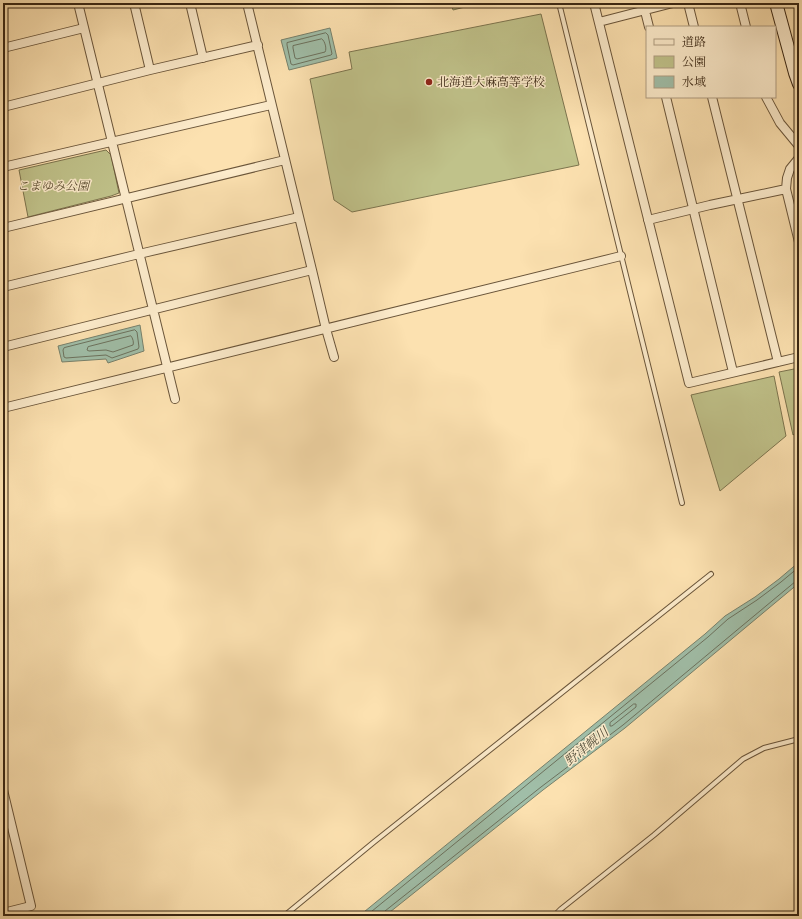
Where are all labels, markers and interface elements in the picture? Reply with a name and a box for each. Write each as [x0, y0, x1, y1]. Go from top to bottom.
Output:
legend [646, 26, 776, 98]
text: 道路 [682, 35, 706, 50]
text: 公園 [682, 55, 706, 70]
place label: 北海道大麻高等学校 [437, 75, 545, 90]
text: 水域 [682, 75, 706, 90]
marker: 北海道大麻高等学校 [424, 77, 434, 87]
park label: こまゆみ公園 [17, 179, 91, 194]
water label: 野津幌川 [561, 723, 614, 770]

